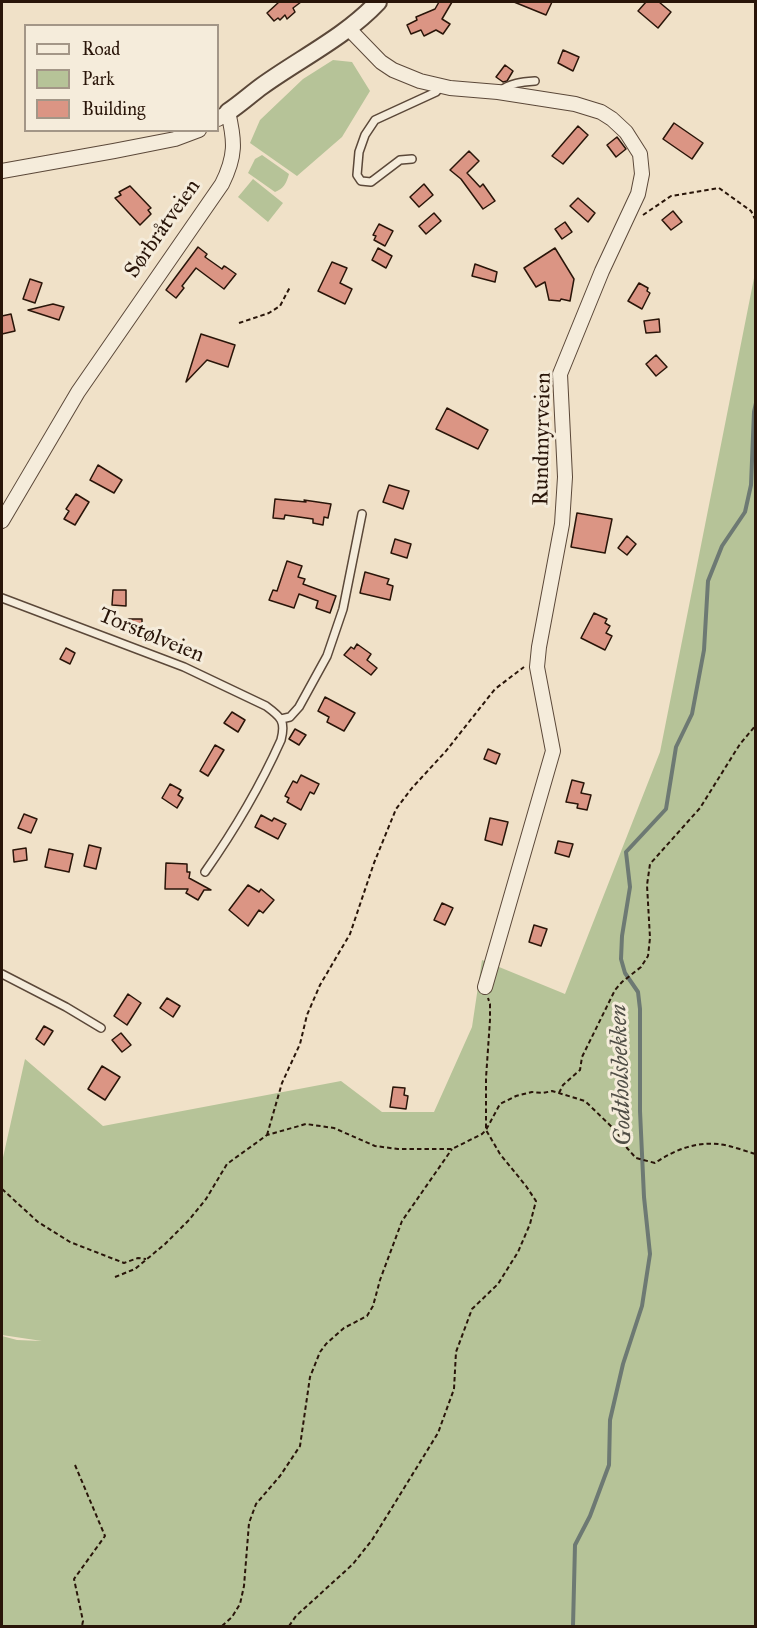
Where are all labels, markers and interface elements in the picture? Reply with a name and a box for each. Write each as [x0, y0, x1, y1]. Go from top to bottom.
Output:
legend [24, 24, 219, 132]
text: Road [82, 38, 120, 60]
text: Park [82, 68, 115, 90]
text: Building [82, 98, 145, 120]
street label: Sørbråtveien [119, 175, 207, 283]
street label: Rundmyrveien [529, 372, 557, 506]
street label: Torstølveien [94, 603, 208, 669]
water label: Godtholsbekken [605, 1004, 639, 1146]

